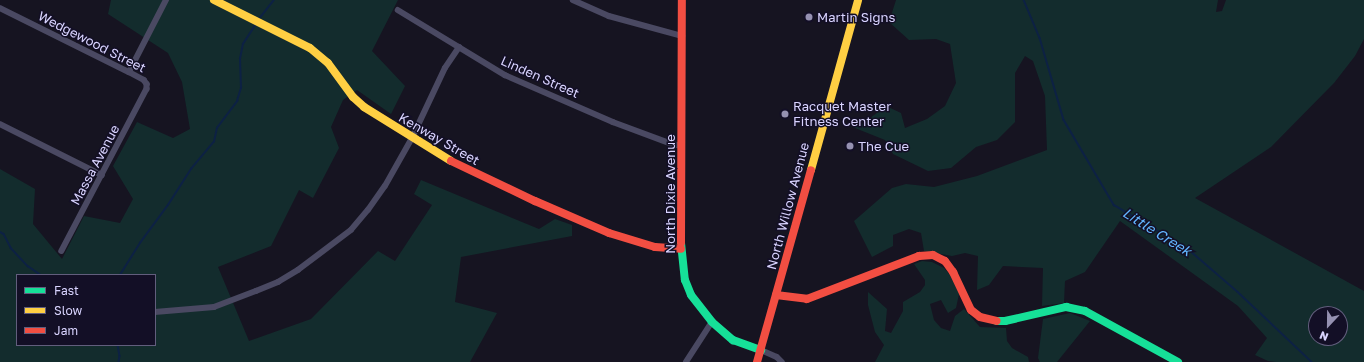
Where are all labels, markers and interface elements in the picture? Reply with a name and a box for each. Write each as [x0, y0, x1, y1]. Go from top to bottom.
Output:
street label: Wedgewood Street [36, 8, 148, 76]
place label: Martin Signs [817, 9, 895, 25]
marker: Martin Signs [804, 12, 814, 22]
street label: Linden Street [498, 53, 582, 101]
place label: Racquet Master Fitness Center [793, 99, 891, 130]
marker: Racquet Master Fitness Center [780, 109, 790, 119]
street label: Kenway Street [396, 110, 482, 168]
street label: Massa Avenue [67, 122, 123, 208]
street label: North Dixie Avenue [662, 134, 678, 254]
place label: The Cue [858, 138, 909, 154]
street label: North Willow Avenue [764, 141, 812, 271]
marker: The Cue [845, 141, 855, 151]
water label: Little Creek [1120, 204, 1194, 260]
legend [16, 274, 156, 346]
text: Fast [54, 283, 79, 298]
text: Slow [54, 303, 82, 318]
north arrow [1308, 306, 1348, 346]
text: Jam [54, 323, 78, 338]
text: N [1317, 329, 1330, 344]

